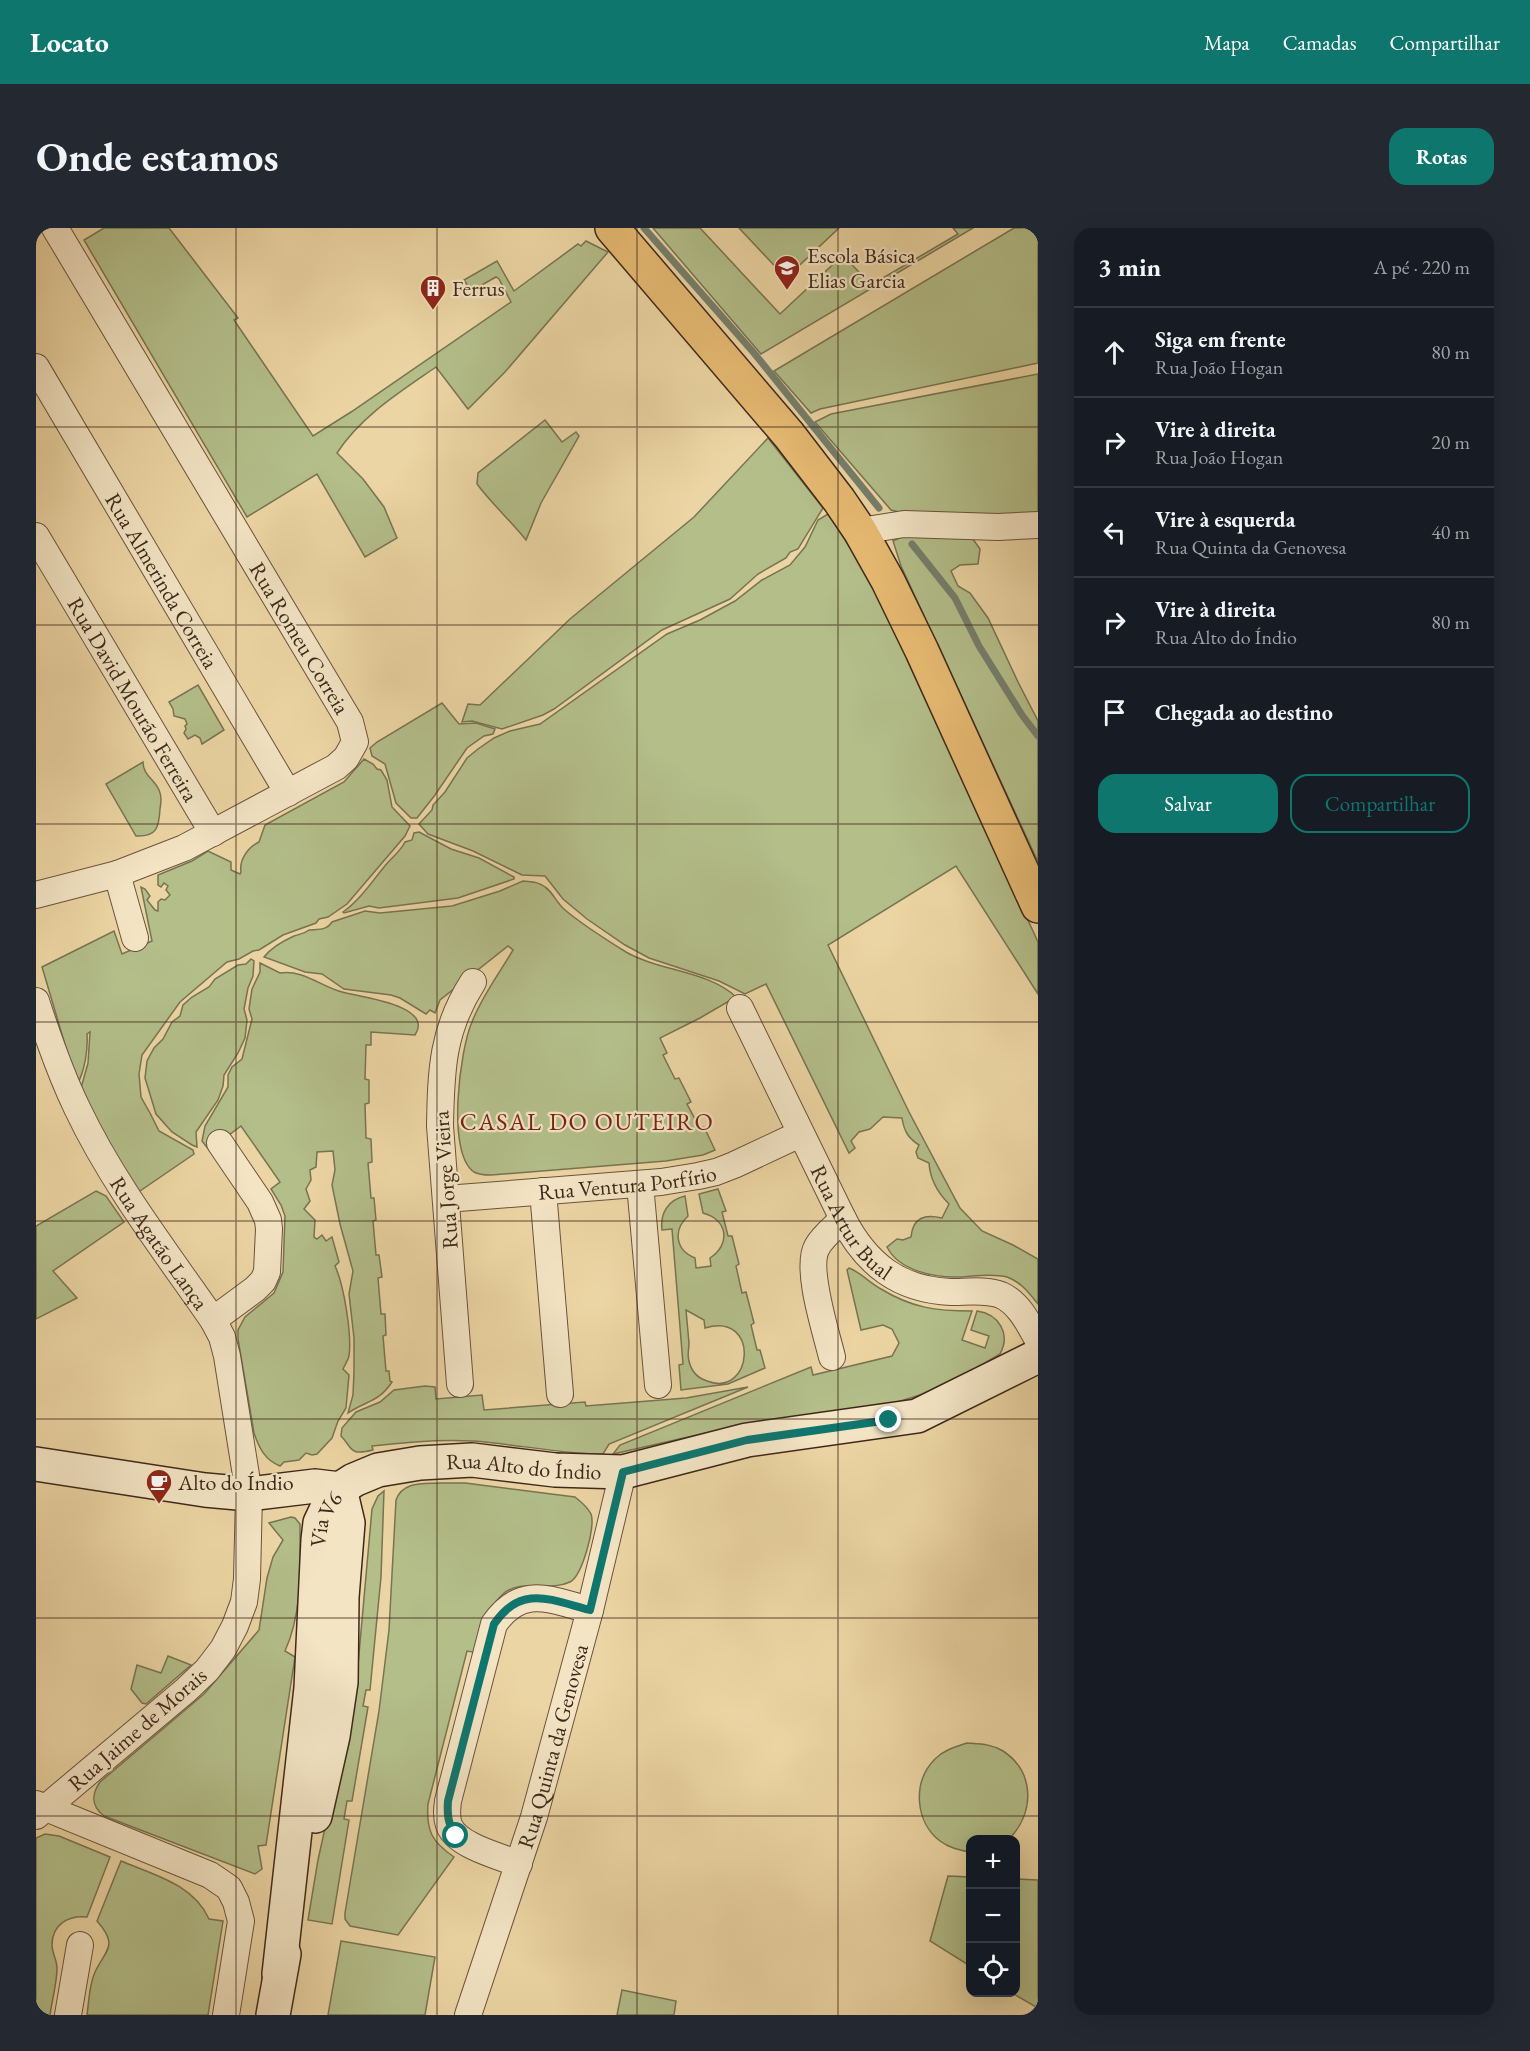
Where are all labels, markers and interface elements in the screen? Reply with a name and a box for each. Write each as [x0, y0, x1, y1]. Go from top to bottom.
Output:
text: Locato [30, 24, 109, 60]
text: Mapa [1204, 29, 1250, 56]
text: Camadas [1283, 29, 1356, 56]
text: Compartilhar [1389, 29, 1500, 56]
button: Rotas [1389, 128, 1494, 185]
text: Onde estamos [36, 129, 279, 184]
place label: Escola Básica Elias Garcia [807, 241, 916, 295]
text: 3 min [1098, 250, 1161, 284]
school or university icon: Escola Básica Elias Garcia [772, 253, 802, 291]
text: A pé · 220 m [1374, 254, 1470, 280]
building icon: Ferrus [418, 273, 448, 311]
place label: Ferrus [452, 274, 505, 303]
text: Siga em frente [1155, 325, 1286, 354]
icon: ahead [1098, 336, 1131, 369]
text: 80 m [1431, 339, 1470, 365]
text: Rua João Hogan [1155, 354, 1283, 380]
text: Vire à direita [1155, 415, 1276, 444]
icon: right [1098, 426, 1131, 459]
text: 20 m [1431, 429, 1470, 455]
text: Rua João Hogan [1155, 444, 1283, 470]
street label: Rua Almerinda Correia [99, 488, 225, 674]
text: Vire à esquerda [1155, 505, 1295, 534]
icon: left [1098, 516, 1131, 549]
text: 40 m [1431, 519, 1470, 545]
text: Rua Quinta da Genovesa [1155, 534, 1346, 560]
street label: Rua Romeu Correia [243, 557, 357, 720]
street label: Rua David Mourão Ferreira [61, 592, 205, 807]
text: Vire à direita [1155, 595, 1276, 624]
icon: right [1098, 606, 1131, 639]
text: 80 m [1431, 609, 1470, 635]
text: Rua Alto do Índio [1155, 624, 1297, 650]
icon: arrive [1098, 696, 1131, 729]
text: Chegada ao destino [1155, 698, 1333, 727]
button: Salvar [1098, 774, 1278, 833]
button: Compartilhar [1290, 774, 1470, 833]
district label: CASAL DO OUTEIRO [460, 1106, 714, 1137]
street label: Rua Jorge Vieira [426, 1110, 465, 1250]
street label: Rua Ventura Porfírio [537, 1158, 719, 1207]
street label: Rua Artur Bual [804, 1160, 898, 1287]
street label: Rua Agatão Lança [103, 1171, 216, 1316]
route end [875, 1406, 901, 1432]
street label: Rua Alto do Índio [445, 1446, 602, 1486]
cafe icon: Alto do Índio [144, 1467, 174, 1505]
place label: Alto do Índio [177, 1468, 294, 1497]
street label: Via V6 [303, 1485, 349, 1549]
street label: Rua Quinta da Genovesa [511, 1641, 595, 1852]
street label: Rua Jaime de Morais [62, 1661, 213, 1798]
route start [442, 1822, 468, 1848]
map controls [966, 1835, 1020, 1997]
button: + [966, 1835, 1020, 1889]
button: − [966, 1889, 1020, 1943]
button: locate [966, 1943, 1020, 1997]

